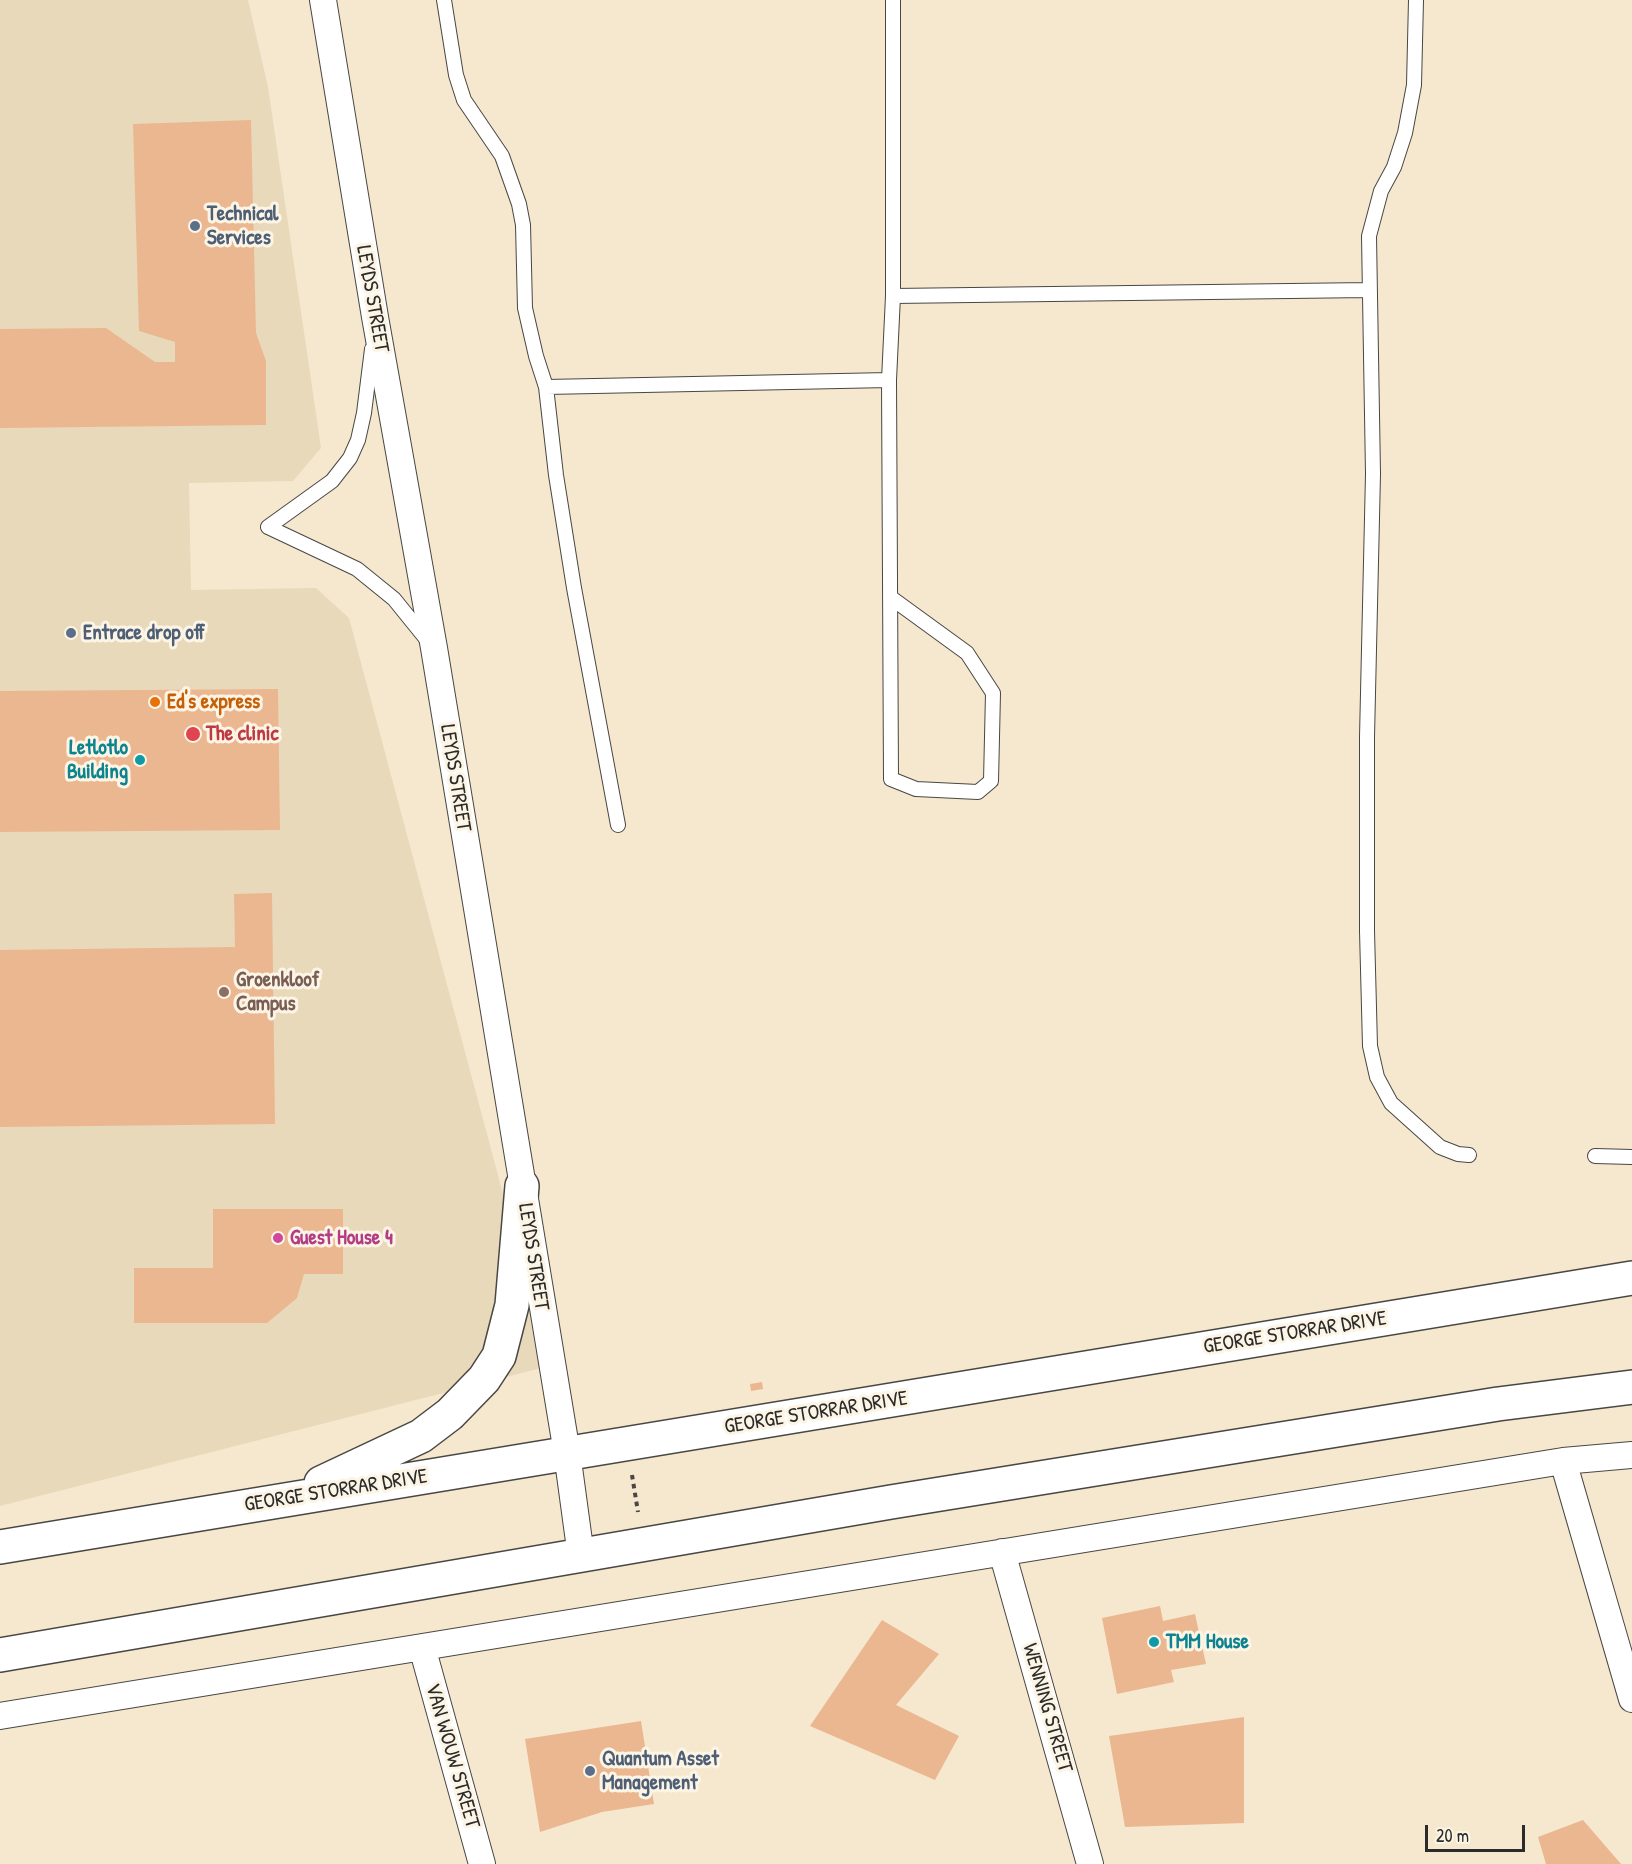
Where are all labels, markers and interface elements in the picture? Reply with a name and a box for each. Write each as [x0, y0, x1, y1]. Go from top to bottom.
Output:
place label: Technical Services [207, 201, 278, 251]
marker: Technical Services [188, 219, 202, 233]
street label: LEYDS STREET [350, 244, 394, 354]
place label: Entrace drop off [83, 620, 205, 646]
marker: Entrace drop off [64, 626, 78, 640]
place label: Ed's express [167, 689, 260, 715]
marker: Ed's express [148, 695, 162, 709]
place label: The clinic [206, 721, 279, 747]
street label: LEYDS STREET [434, 723, 476, 833]
marker: The clinic [184, 725, 202, 743]
place label: Letlotlo Building [67, 735, 128, 785]
marker: Letlotlo Building [133, 753, 147, 767]
place label: Groenkloof Campus [236, 967, 319, 1017]
marker: Groenkloof Campus [217, 985, 231, 999]
street label: LEYDS STREET [512, 1202, 554, 1312]
place label: Guest House 4 [290, 1225, 393, 1251]
marker: Guest House 4 [271, 1231, 285, 1245]
street label: GEORGE STORRAR DRIVE [1202, 1306, 1388, 1360]
street label: GEORGE STORRAR DRIVE [723, 1386, 909, 1440]
street label: GEORGE STORRAR DRIVE [243, 1464, 429, 1518]
place label: TMM House [1166, 1629, 1249, 1655]
marker: TMM House [1147, 1635, 1161, 1649]
street label: WENNING STREET [1017, 1641, 1077, 1775]
street label: VAN WOUW STREET [419, 1681, 485, 1831]
place label: Quantum Asset Management [602, 1746, 719, 1796]
marker: Quantum Asset Management [583, 1764, 597, 1778]
scale bar [1428, 1813, 1528, 1851]
text: 20 m [1436, 1823, 1469, 1848]

